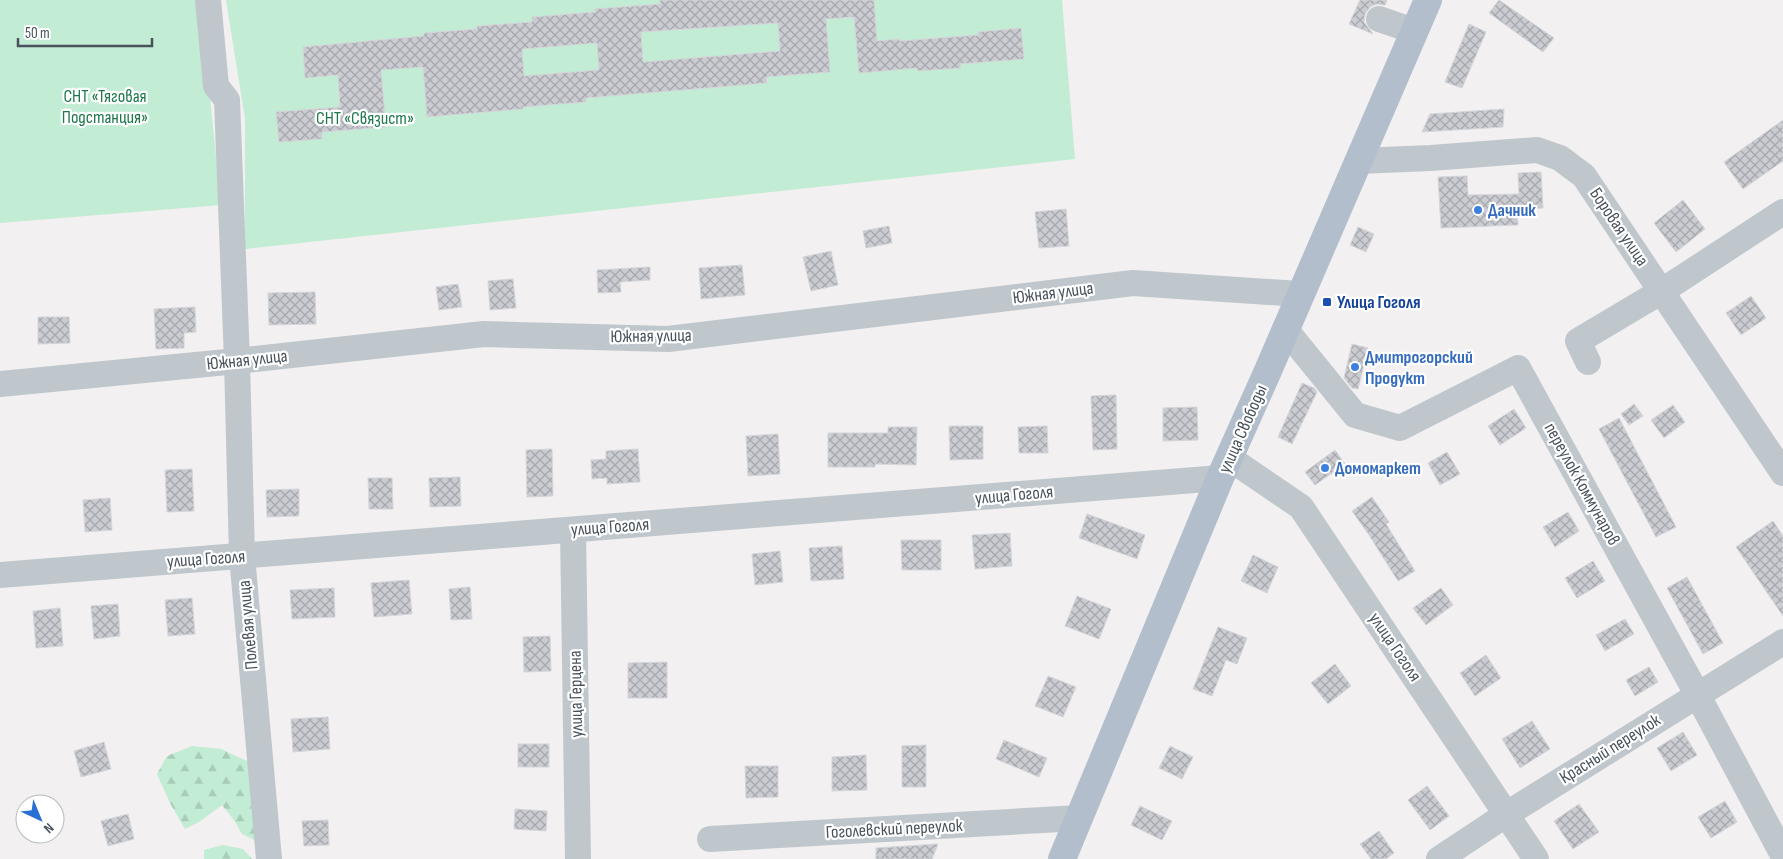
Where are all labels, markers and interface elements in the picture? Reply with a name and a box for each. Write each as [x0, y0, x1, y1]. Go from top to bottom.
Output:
scale bar [18, 15, 151, 47]
text: 50 m [25, 24, 50, 43]
park label: СНТ «Тяговая Подстанция» [62, 86, 148, 128]
park label: СНТ «Связист» [316, 108, 414, 129]
street label: Боровая улица [1585, 184, 1653, 270]
place label: Дачник [1488, 200, 1536, 221]
marker: Дачник [1472, 204, 1484, 216]
street label: Южная улица [1011, 278, 1095, 308]
place label: Улица Гоголя [1337, 292, 1421, 313]
marker: Улица Гоголя [1321, 296, 1333, 308]
street label: Южная улица [610, 325, 692, 347]
street label: Южная улица [206, 345, 289, 375]
place label: Дмитрогорский Продукт [1365, 347, 1473, 389]
marker: Дмитрогорский Продукт [1349, 361, 1361, 373]
street label: улица Свободы [1214, 382, 1272, 476]
street label: переулок Коммунаров [1540, 419, 1624, 549]
place label: Домомаркет [1335, 458, 1421, 479]
marker: Домомаркет [1319, 462, 1331, 474]
street label: улица Гоголя [974, 481, 1054, 509]
street label: улица Гоголя [570, 514, 650, 540]
street label: улица Гоголя [166, 546, 246, 572]
street label: Полевая улица [234, 579, 262, 671]
street label: улица Гоголя [1364, 609, 1426, 685]
street label: улица Герцена [565, 650, 587, 738]
street label: Красный переулок [1556, 710, 1664, 788]
north arrow [15, 794, 65, 844]
street label: Гоголевский переулок [825, 815, 963, 843]
text: N [40, 819, 57, 837]

